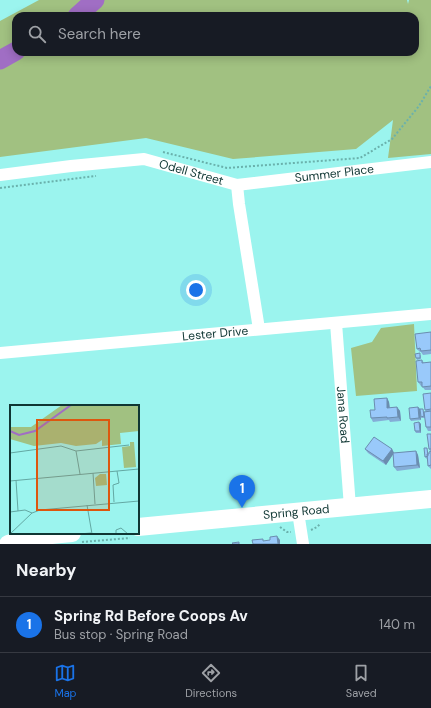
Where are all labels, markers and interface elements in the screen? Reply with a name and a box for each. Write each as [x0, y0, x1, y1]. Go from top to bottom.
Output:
search box [12, 12, 419, 56]
icon: search [26, 23, 48, 45]
text: Search here [58, 24, 141, 44]
street label: Odell Street [157, 156, 226, 189]
street label: Summer Place [294, 161, 375, 186]
your location [186, 280, 206, 300]
street label: Lester Drive [181, 323, 249, 344]
street label: Jana Road [333, 386, 353, 444]
inset map [10, 405, 139, 534]
pin: 1 [229, 475, 255, 508]
street label: Spring Road [262, 501, 330, 523]
text: Nearby [16, 559, 76, 581]
text: Spring Rd Before Coops Av [54, 606, 248, 626]
text: 1 [27, 616, 31, 633]
text: 140 m [379, 616, 415, 633]
text: Bus stop · Spring Road [54, 626, 188, 643]
tab: Map [54, 662, 77, 700]
tab: Directions [185, 662, 237, 700]
tab: Saved [346, 662, 377, 700]

